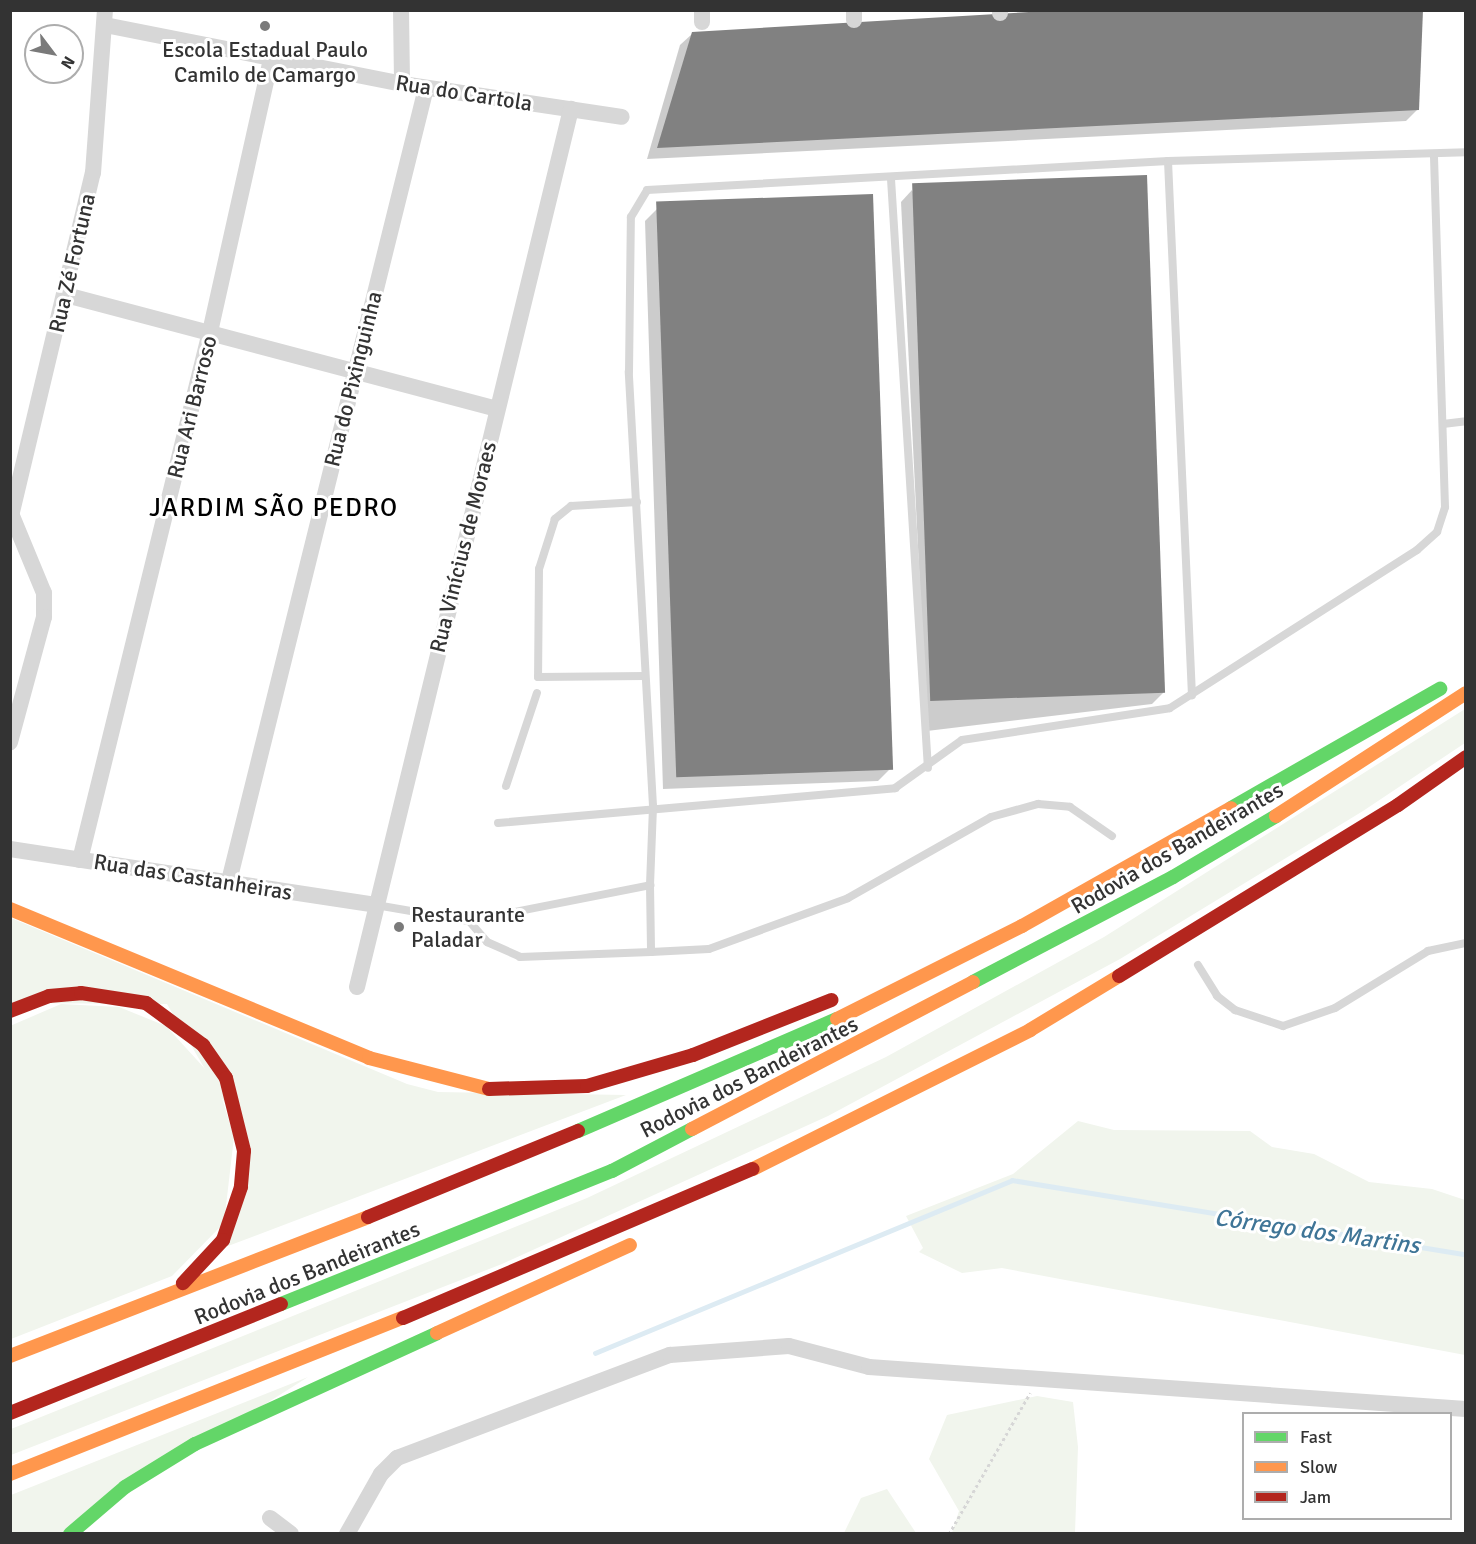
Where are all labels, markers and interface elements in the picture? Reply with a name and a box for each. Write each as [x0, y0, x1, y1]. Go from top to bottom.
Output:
marker: Escola Estadual Paulo Camilo de Camargo [258, 19, 272, 33]
north arrow [24, 24, 84, 84]
place label: Escola Estadual Paulo Camilo de Camargo [162, 36, 368, 88]
text: N [56, 52, 79, 72]
street label: Rua do Cartola [394, 69, 534, 117]
street label: Rua Zé Fortuna [43, 191, 101, 335]
street label: Rua do Pixinguinha [318, 289, 388, 469]
street label: Rua Ari Barroso [162, 333, 222, 481]
street label: Rua Vinícius de Moraes [424, 439, 502, 655]
district label: JARDIM SÃO PEDRO [149, 493, 399, 525]
street label: Rodovia dos Bandeirantes [1066, 776, 1288, 920]
street label: Rua das Castanheiras [92, 848, 294, 906]
place label: Restaurante Paladar [411, 901, 525, 952]
marker: Restaurante Paladar [392, 920, 406, 934]
street label: Rodovia dos Bandeirantes [636, 1011, 862, 1143]
water label: Córrego dos Martins [1213, 1203, 1421, 1261]
street label: Rodovia dos Bandeirantes [190, 1216, 424, 1330]
legend [1242, 1412, 1452, 1520]
text: Fast [1300, 1426, 1332, 1448]
text: Slow [1300, 1456, 1337, 1478]
text: Jam [1300, 1486, 1331, 1508]

